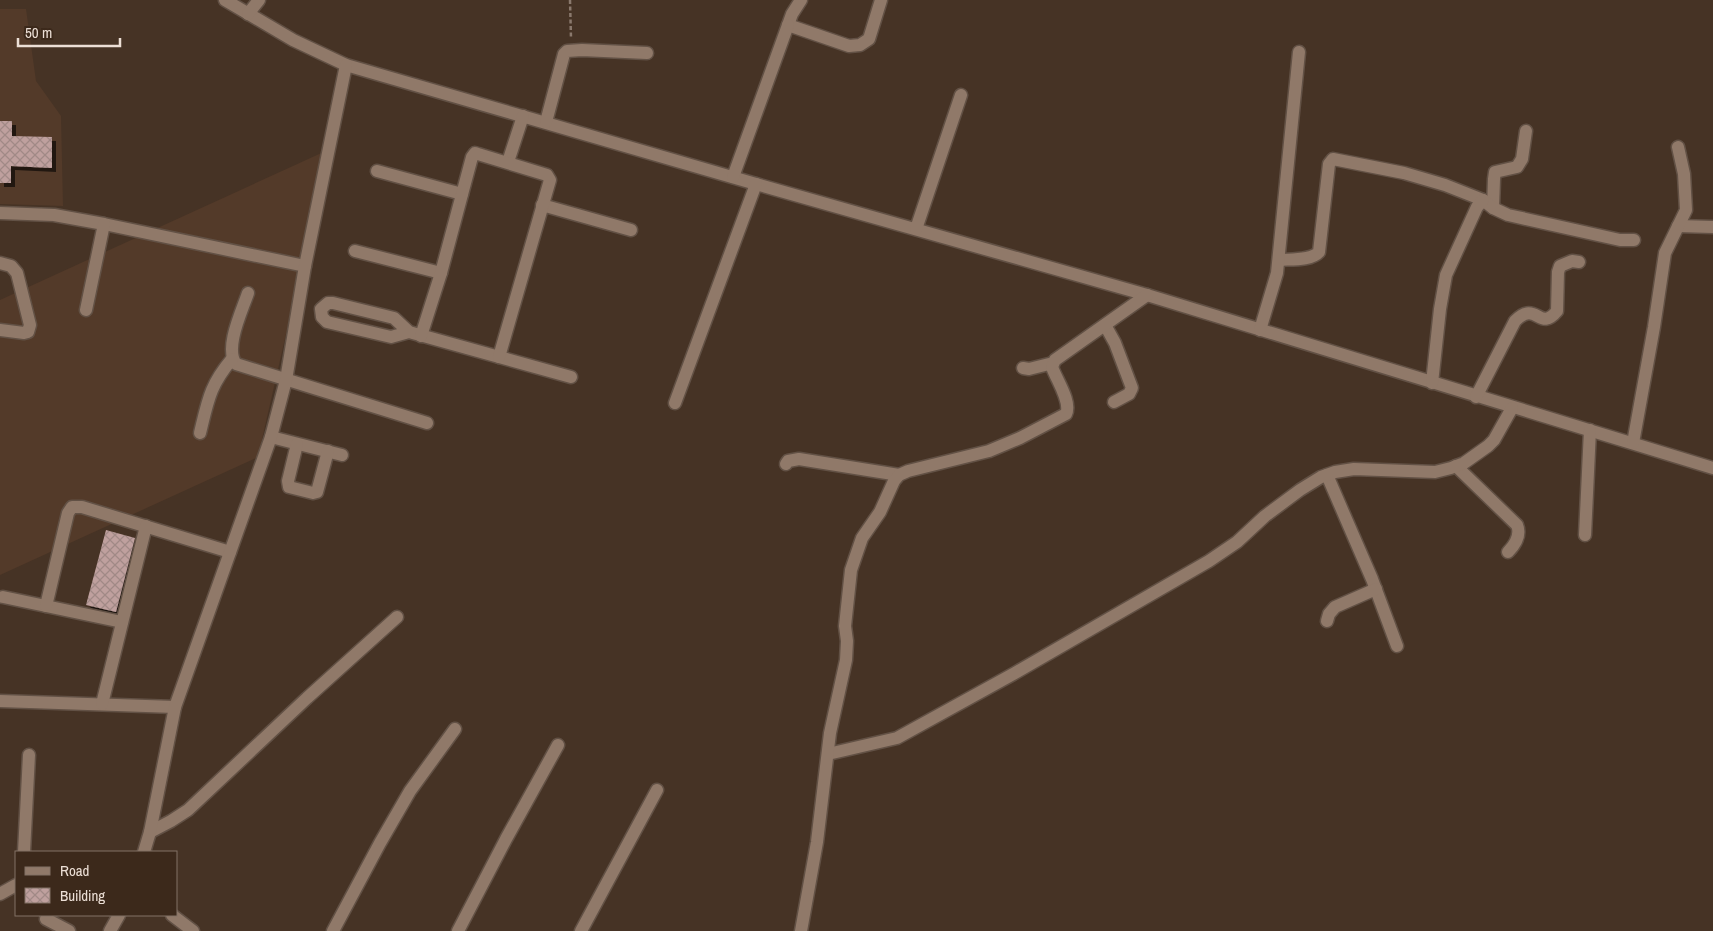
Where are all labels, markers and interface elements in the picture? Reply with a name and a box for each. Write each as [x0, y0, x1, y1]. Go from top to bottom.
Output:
scale bar [18, 15, 120, 47]
text: 50 m [25, 22, 52, 43]
legend [15, 851, 178, 916]
text: Road [60, 860, 89, 881]
text: Building [60, 885, 105, 906]

